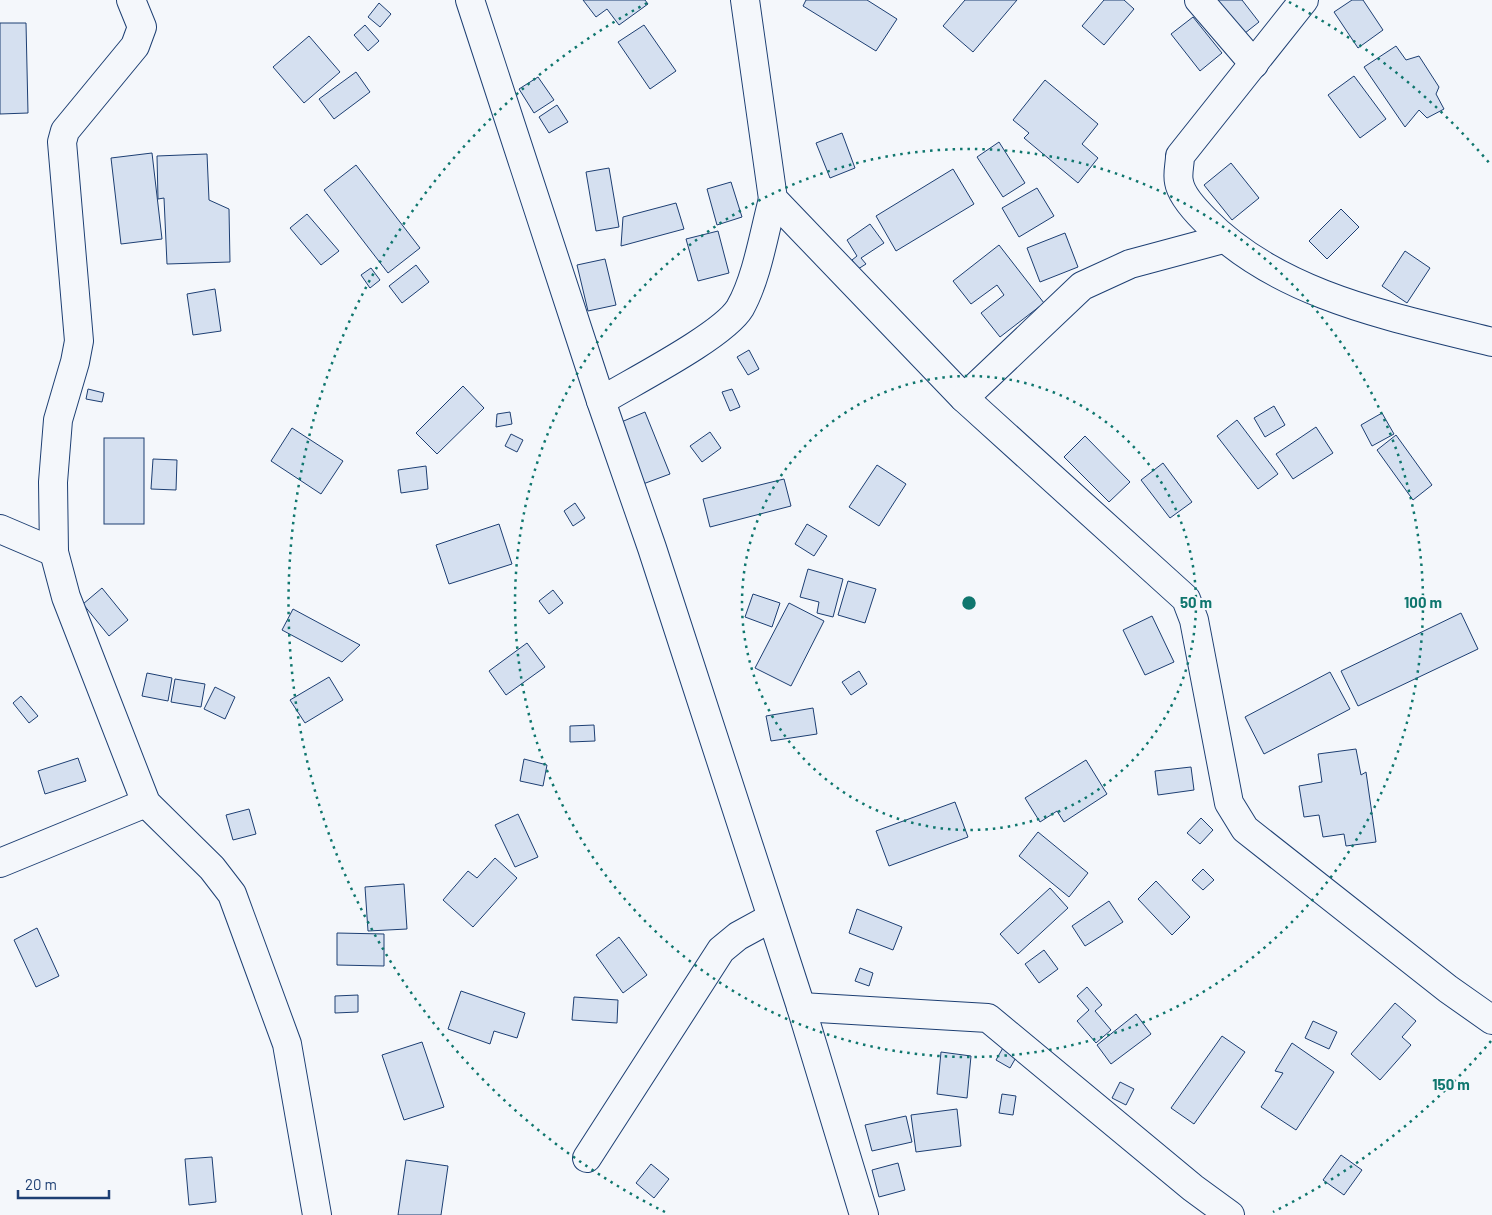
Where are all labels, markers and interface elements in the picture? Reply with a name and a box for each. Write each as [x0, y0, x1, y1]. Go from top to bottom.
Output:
text: 50 m [1180, 593, 1212, 611]
text: 100 m [1404, 593, 1442, 611]
centre of rings [960, 594, 978, 612]
text: 150 m [1432, 1075, 1470, 1093]
scale bar [18, 1168, 109, 1200]
text: 20 m [25, 1175, 57, 1193]

